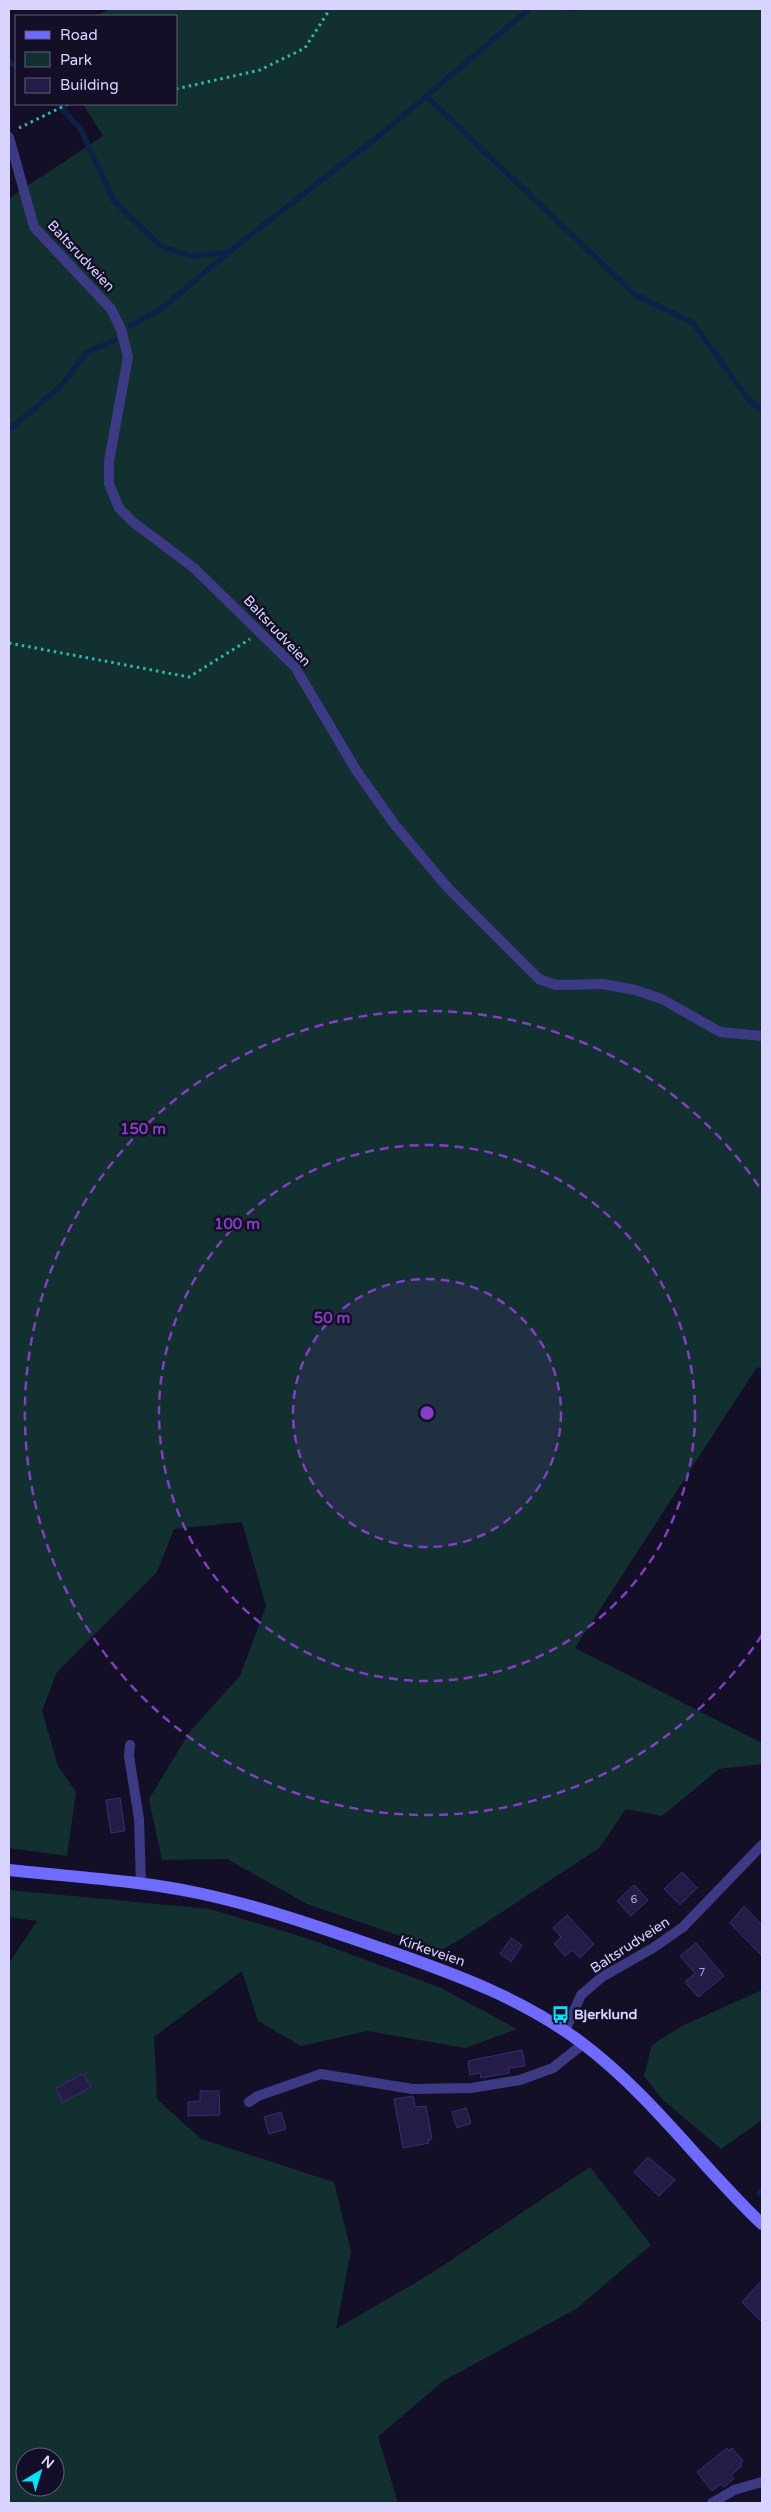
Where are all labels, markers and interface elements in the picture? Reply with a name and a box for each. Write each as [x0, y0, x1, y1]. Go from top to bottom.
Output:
legend [15, 15, 178, 105]
text: Road [60, 26, 98, 44]
text: Park [60, 51, 92, 69]
text: Building [60, 76, 119, 94]
street label: Baltsrudveien [44, 217, 118, 295]
street label: Baltsrudveien [240, 592, 314, 670]
text: 150 m [120, 1120, 166, 1138]
text: 100 m [214, 1215, 260, 1233]
text: 50 m [314, 1309, 350, 1327]
centre of rings [418, 1404, 436, 1422]
house number: 6 [631, 1893, 638, 1906]
street label: Baltsrudveien [587, 1913, 673, 1977]
street label: Kirkeveien [397, 1932, 467, 1970]
house number: 7 [699, 1966, 706, 1979]
bus stop icon: Bjerklund [550, 2004, 570, 2024]
place label: Bjerklund [574, 2006, 638, 2023]
north arrow [15, 2447, 65, 2497]
text: N [38, 2452, 57, 2472]

